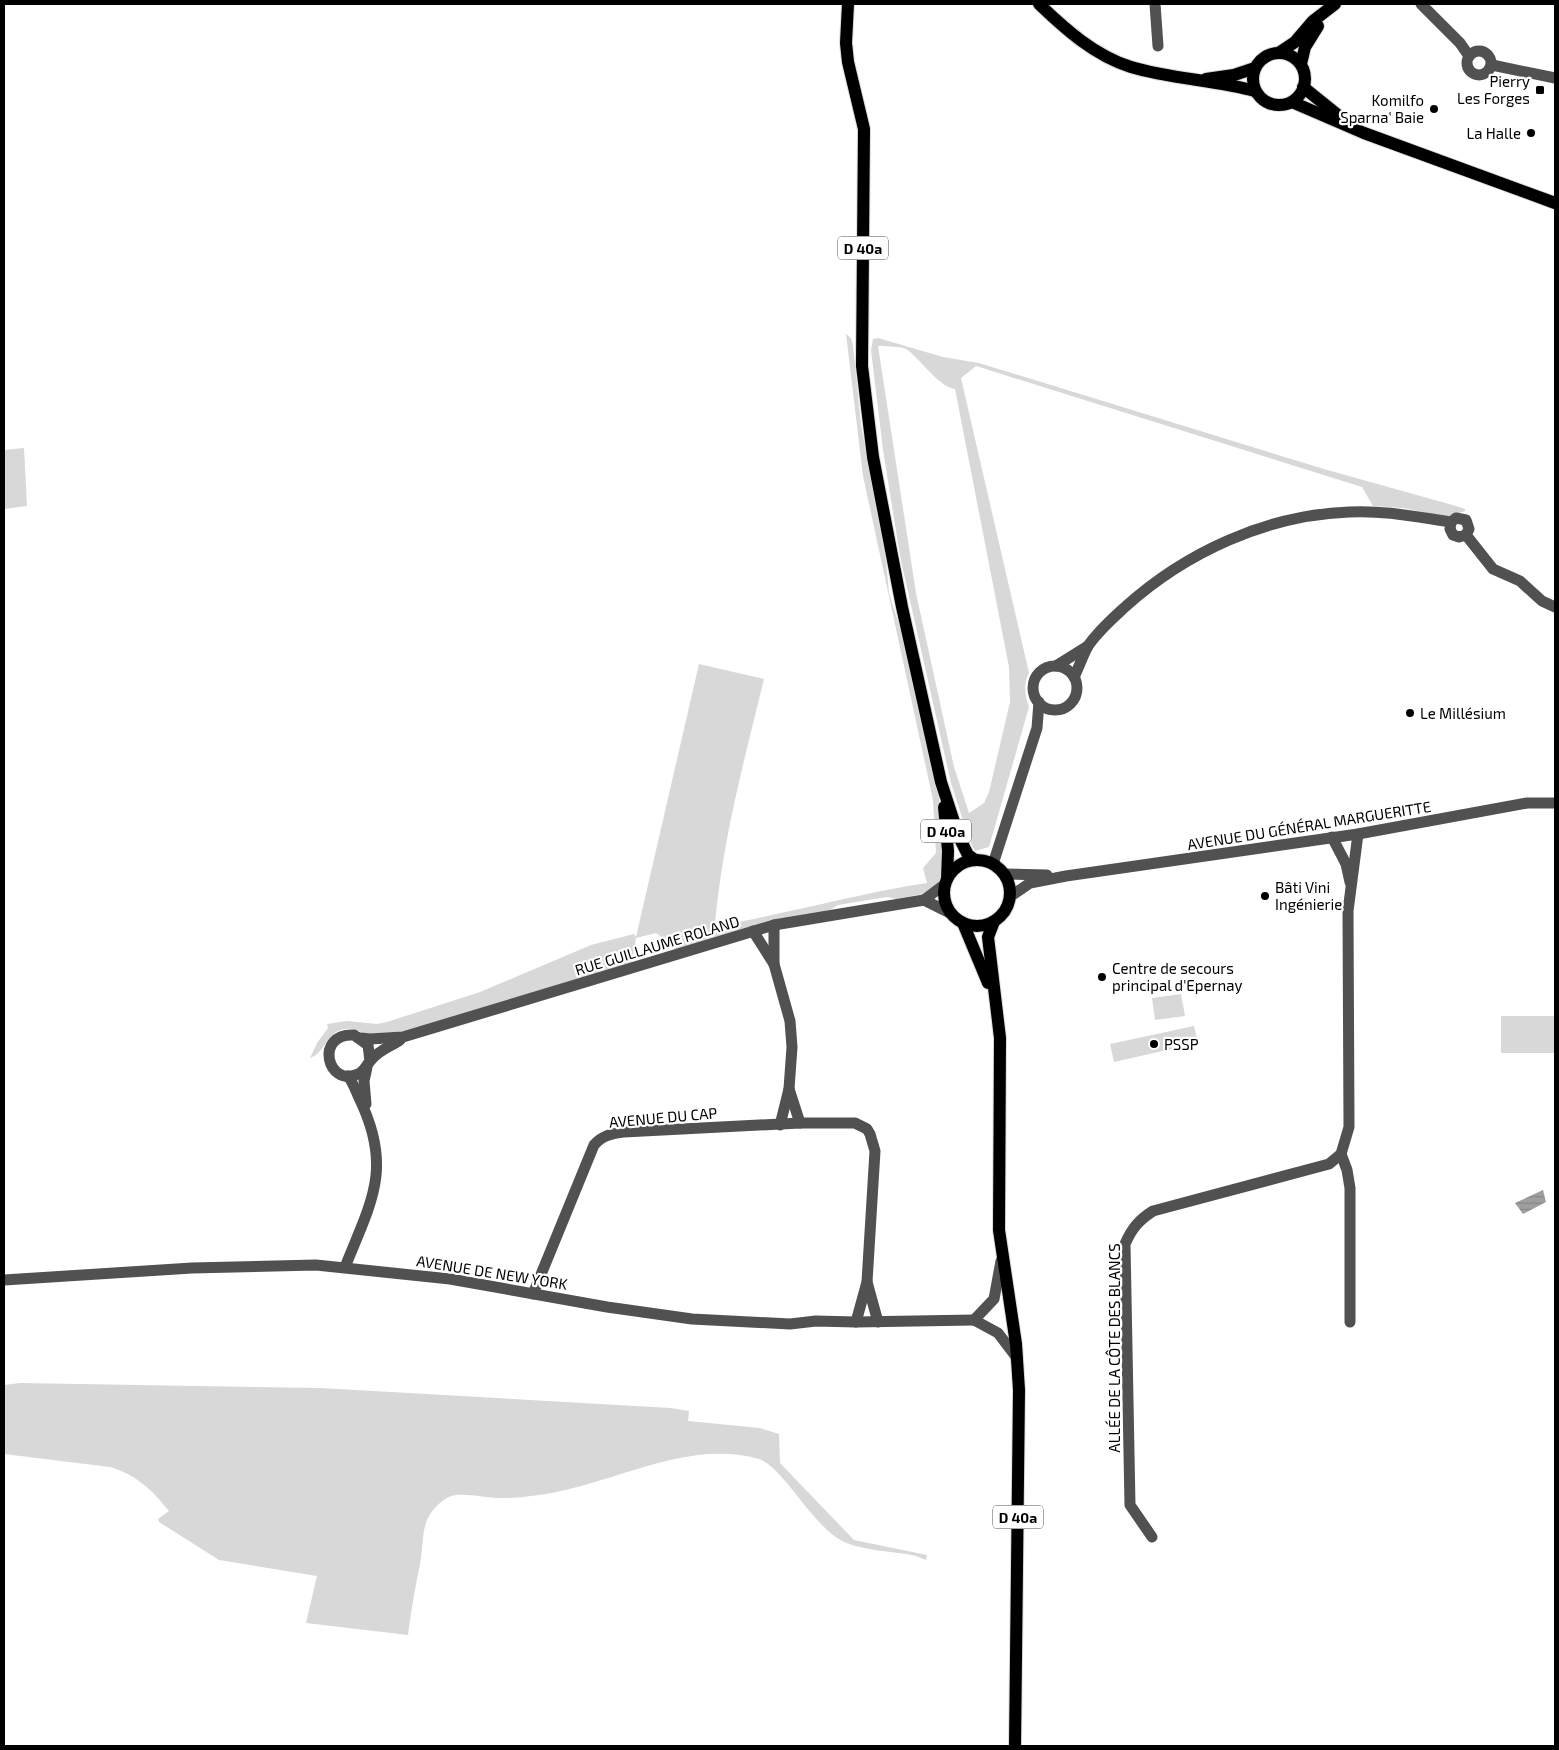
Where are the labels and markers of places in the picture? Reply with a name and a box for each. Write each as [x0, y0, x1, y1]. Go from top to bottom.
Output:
place label: Pierry Les Forges [1457, 72, 1530, 107]
marker: Pierry Les Forges [1534, 84, 1546, 96]
place label: Komilfo Sparna' Baie [1340, 91, 1424, 126]
marker: Komilfo Sparna' Baie [1428, 103, 1440, 115]
place label: La Halle [1466, 124, 1521, 142]
marker: La Halle [1525, 127, 1537, 139]
place label: Le Millésium [1420, 704, 1506, 722]
marker: Le Millésium [1404, 707, 1416, 719]
place label: Bâti Vini Ingénierie [1275, 878, 1342, 913]
marker: Bâti Vini Ingénierie [1259, 890, 1271, 902]
place label: Centre de secours principal d'Epernay [1112, 959, 1242, 994]
marker: Centre de secours principal d'Epernay [1096, 971, 1108, 983]
place label: PSSP [1164, 1035, 1199, 1053]
marker: PSSP [1148, 1038, 1160, 1050]

